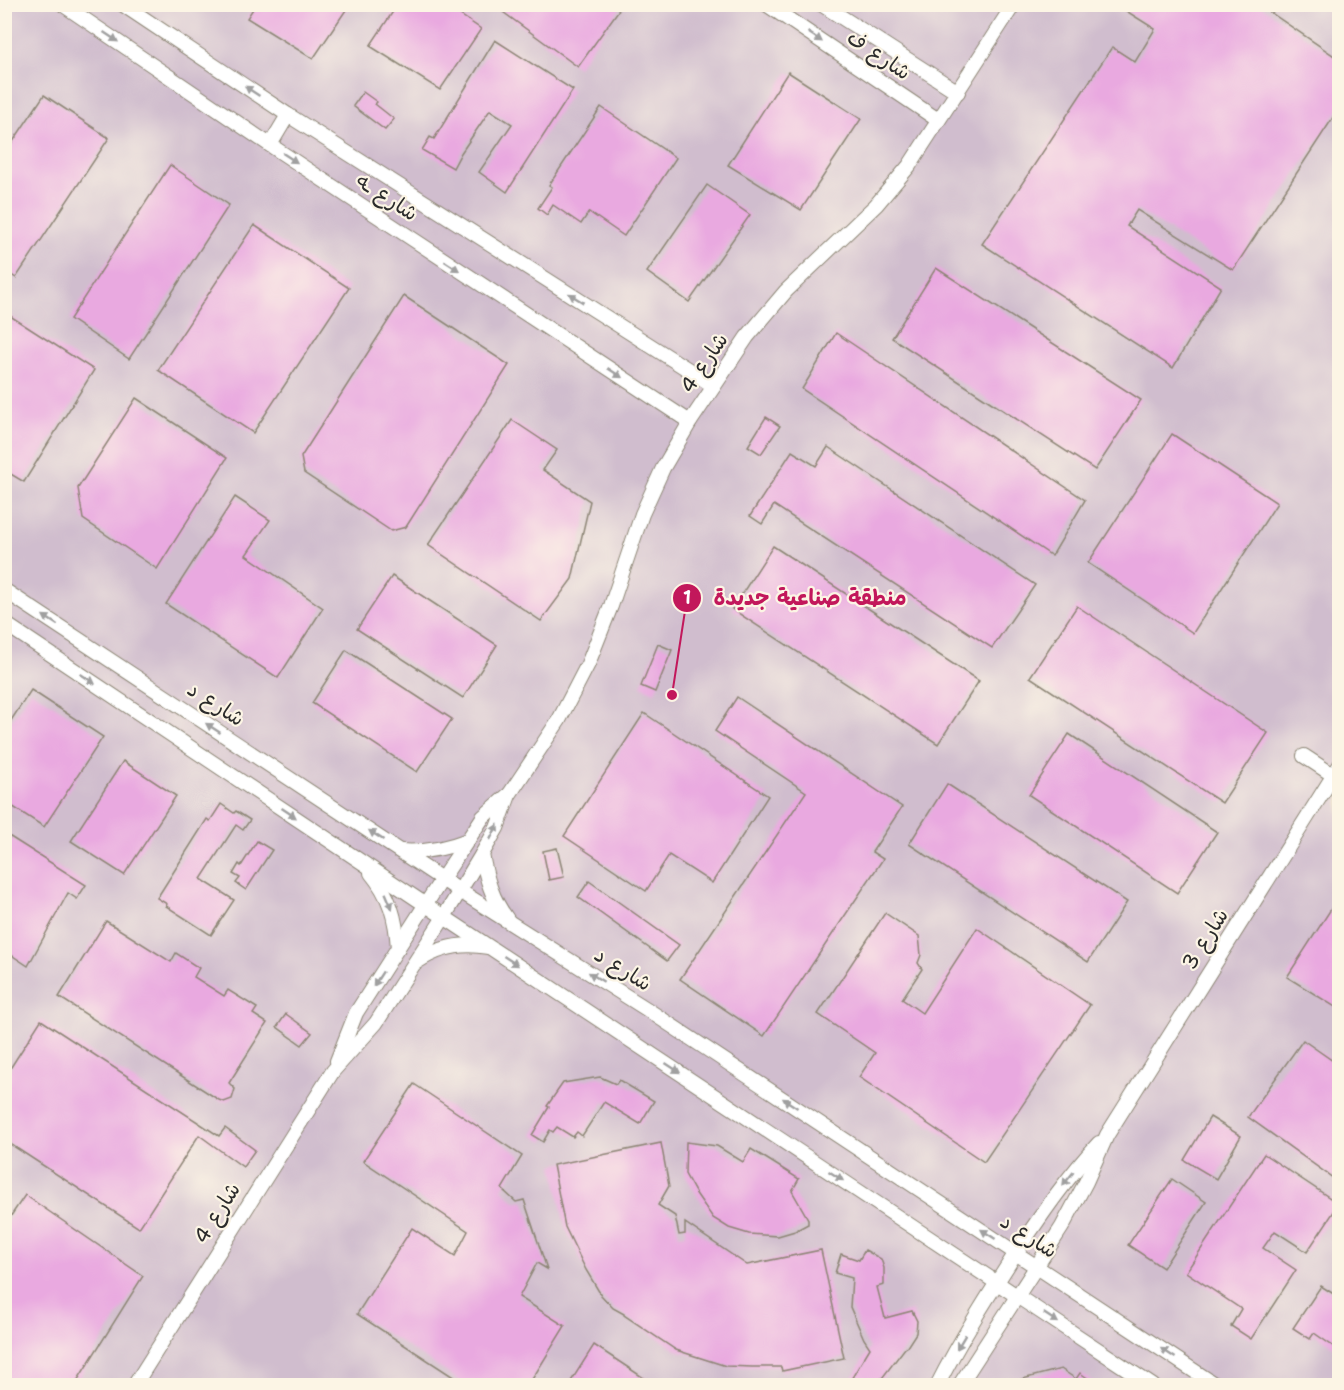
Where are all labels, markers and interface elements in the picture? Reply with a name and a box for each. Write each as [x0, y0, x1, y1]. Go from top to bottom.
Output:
street label: شارع ف [841, 23, 916, 87]
one-way arrow [102, 31, 118, 43]
one-way arrow [807, 31, 823, 42]
one-way arrow [245, 85, 261, 97]
one-way arrow [281, 153, 298, 164]
street label: شارع ـه [350, 167, 423, 228]
one-way arrow [444, 260, 461, 271]
one-way arrow [568, 293, 584, 304]
street label: شارع 4 [674, 327, 735, 399]
one-way arrow [607, 367, 623, 379]
callout: منطقة صناعية جديدة [672, 578, 919, 618]
text: منطقة صناعية جديدة [714, 583, 906, 612]
text: 1 [683, 586, 691, 610]
one-way arrow [42, 615, 58, 626]
one-way arrow [80, 673, 96, 684]
street label: شارع د [182, 675, 250, 734]
one-way arrow [205, 722, 221, 733]
one-way arrow [281, 807, 297, 818]
one-way arrow [489, 823, 499, 840]
one-way arrow [368, 829, 384, 841]
one-way arrow [384, 893, 394, 911]
street label: شارع 3 [1175, 903, 1236, 975]
street label: شارع د [588, 940, 657, 998]
one-way arrow [502, 955, 518, 967]
one-way arrow [373, 971, 384, 987]
one-way arrow [588, 971, 604, 982]
one-way arrow [665, 1062, 681, 1074]
one-way arrow [782, 1098, 799, 1109]
one-way arrow [828, 1170, 844, 1181]
one-way arrow [1063, 1171, 1075, 1186]
street label: شارع 4 [187, 1177, 248, 1249]
street label: شارع د [995, 1207, 1063, 1266]
one-way arrow [980, 1229, 996, 1240]
one-way arrow [1043, 1312, 1059, 1323]
one-way arrow [956, 1334, 967, 1350]
one-way arrow [1161, 1347, 1177, 1359]

